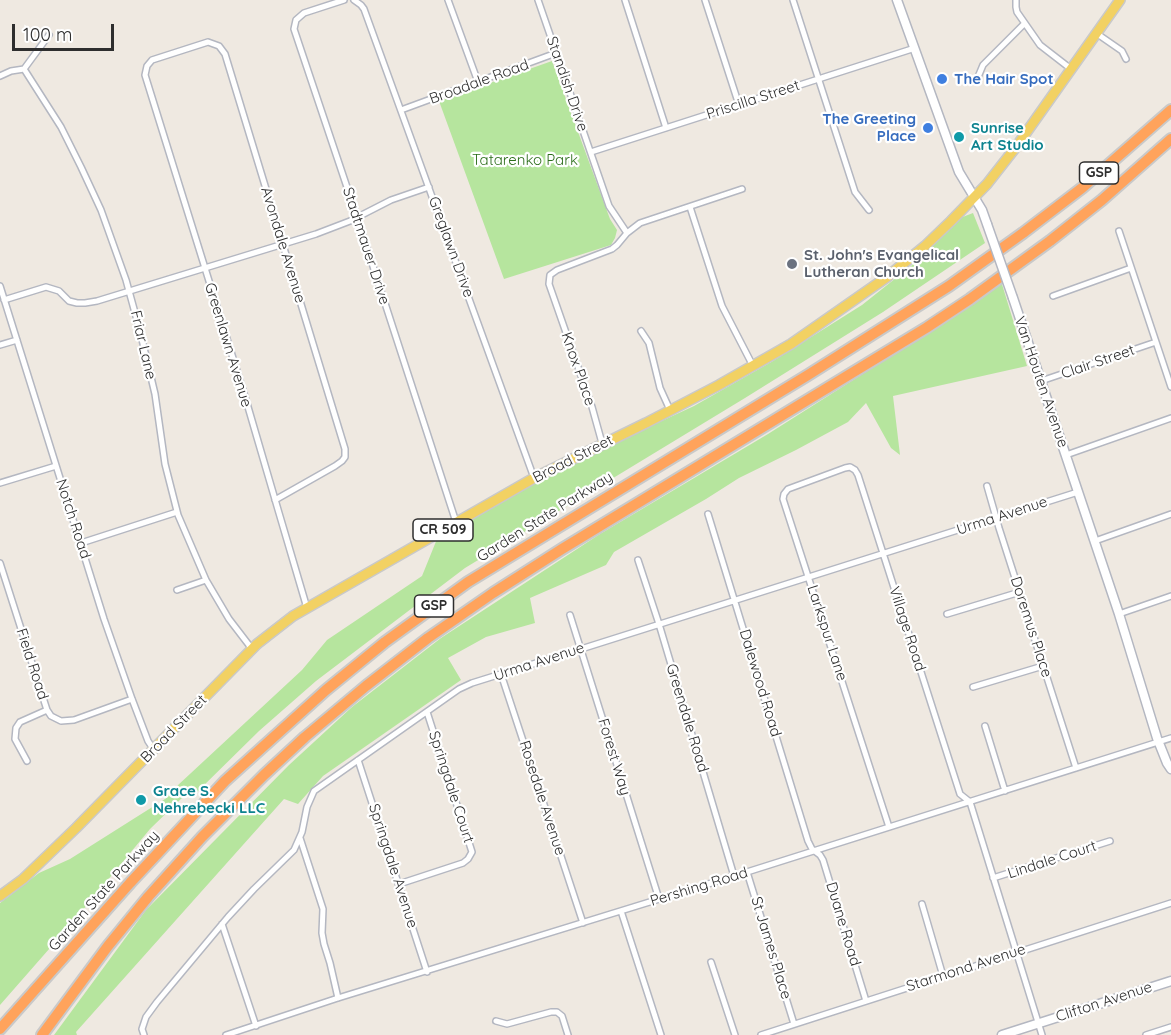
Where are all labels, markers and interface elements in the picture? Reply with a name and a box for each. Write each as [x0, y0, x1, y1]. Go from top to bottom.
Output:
scale bar [15, 12, 117, 50]
text: 100 m [23, 23, 72, 46]
street label: Standish Drive [542, 34, 592, 134]
street label: Broadale Road [427, 56, 531, 108]
place label: The Hair Spot [954, 70, 1054, 88]
marker: The Hair Spot [935, 72, 949, 86]
street label: Priscilla Street [704, 76, 802, 124]
place label: The Greeting Place [822, 110, 916, 145]
place label: Sunrise Art Studio [971, 119, 1044, 154]
marker: The Greeting Place [921, 121, 935, 135]
marker: Sunrise Art Studio [952, 130, 966, 144]
park label: Tatarenko Park [472, 151, 578, 169]
road number: GSP [1080, 162, 1118, 184]
street label: Avondale Avenue [257, 185, 309, 305]
street label: Stadtmauer Drive [339, 185, 393, 307]
street label: Greglawn Drive [424, 194, 478, 300]
place label: St. John's Evangelical Lutheran Church [804, 246, 959, 281]
marker: St. John's Evangelical Lutheran Church [785, 257, 799, 271]
street label: Greenlawn Avenue [200, 281, 256, 409]
street label: Friar Lane [126, 309, 160, 381]
street label: Van Houten Avenue [1010, 314, 1072, 450]
street label: Knox Place [557, 330, 599, 408]
street label: Clair Street [1059, 341, 1137, 383]
street label: Broad Street [530, 431, 616, 487]
street label: Garden State Parkway [474, 468, 616, 566]
street label: Notch Road [52, 477, 94, 561]
street label: Urma Avenue [954, 493, 1050, 539]
road number: CR 509 [413, 519, 473, 541]
street label: Doremus Place [1006, 574, 1056, 680]
street label: Larkspur Lane [803, 583, 851, 683]
street label: Village Road [885, 584, 929, 674]
road number: GSP [414, 595, 454, 617]
street label: Field Road [12, 626, 52, 702]
street label: Dalewood Road [735, 627, 785, 739]
street label: Urma Avenue [491, 639, 587, 685]
street label: Greendale Road [662, 661, 712, 775]
street label: Broad Street [137, 691, 211, 767]
street label: Forest Way [594, 716, 634, 798]
street label: Springdale Court [424, 729, 478, 845]
street label: Rosedale Avenue [515, 738, 569, 858]
place label: Grace S. Nehrebecki LLC [153, 782, 265, 817]
marker: Grace S. Nehrebecki LLC [134, 793, 148, 807]
street label: Springdale Avenue [364, 802, 422, 930]
street label: Garden State Parkway [45, 827, 163, 955]
street label: Lindale Court [1005, 837, 1099, 883]
street label: Pershing Road [648, 864, 750, 910]
street label: Duane Road [822, 880, 864, 968]
street label: St James Place [747, 895, 795, 1001]
street label: Starmond Avenue [904, 940, 1028, 996]
street label: Clifton Avenue [1054, 978, 1154, 1026]

